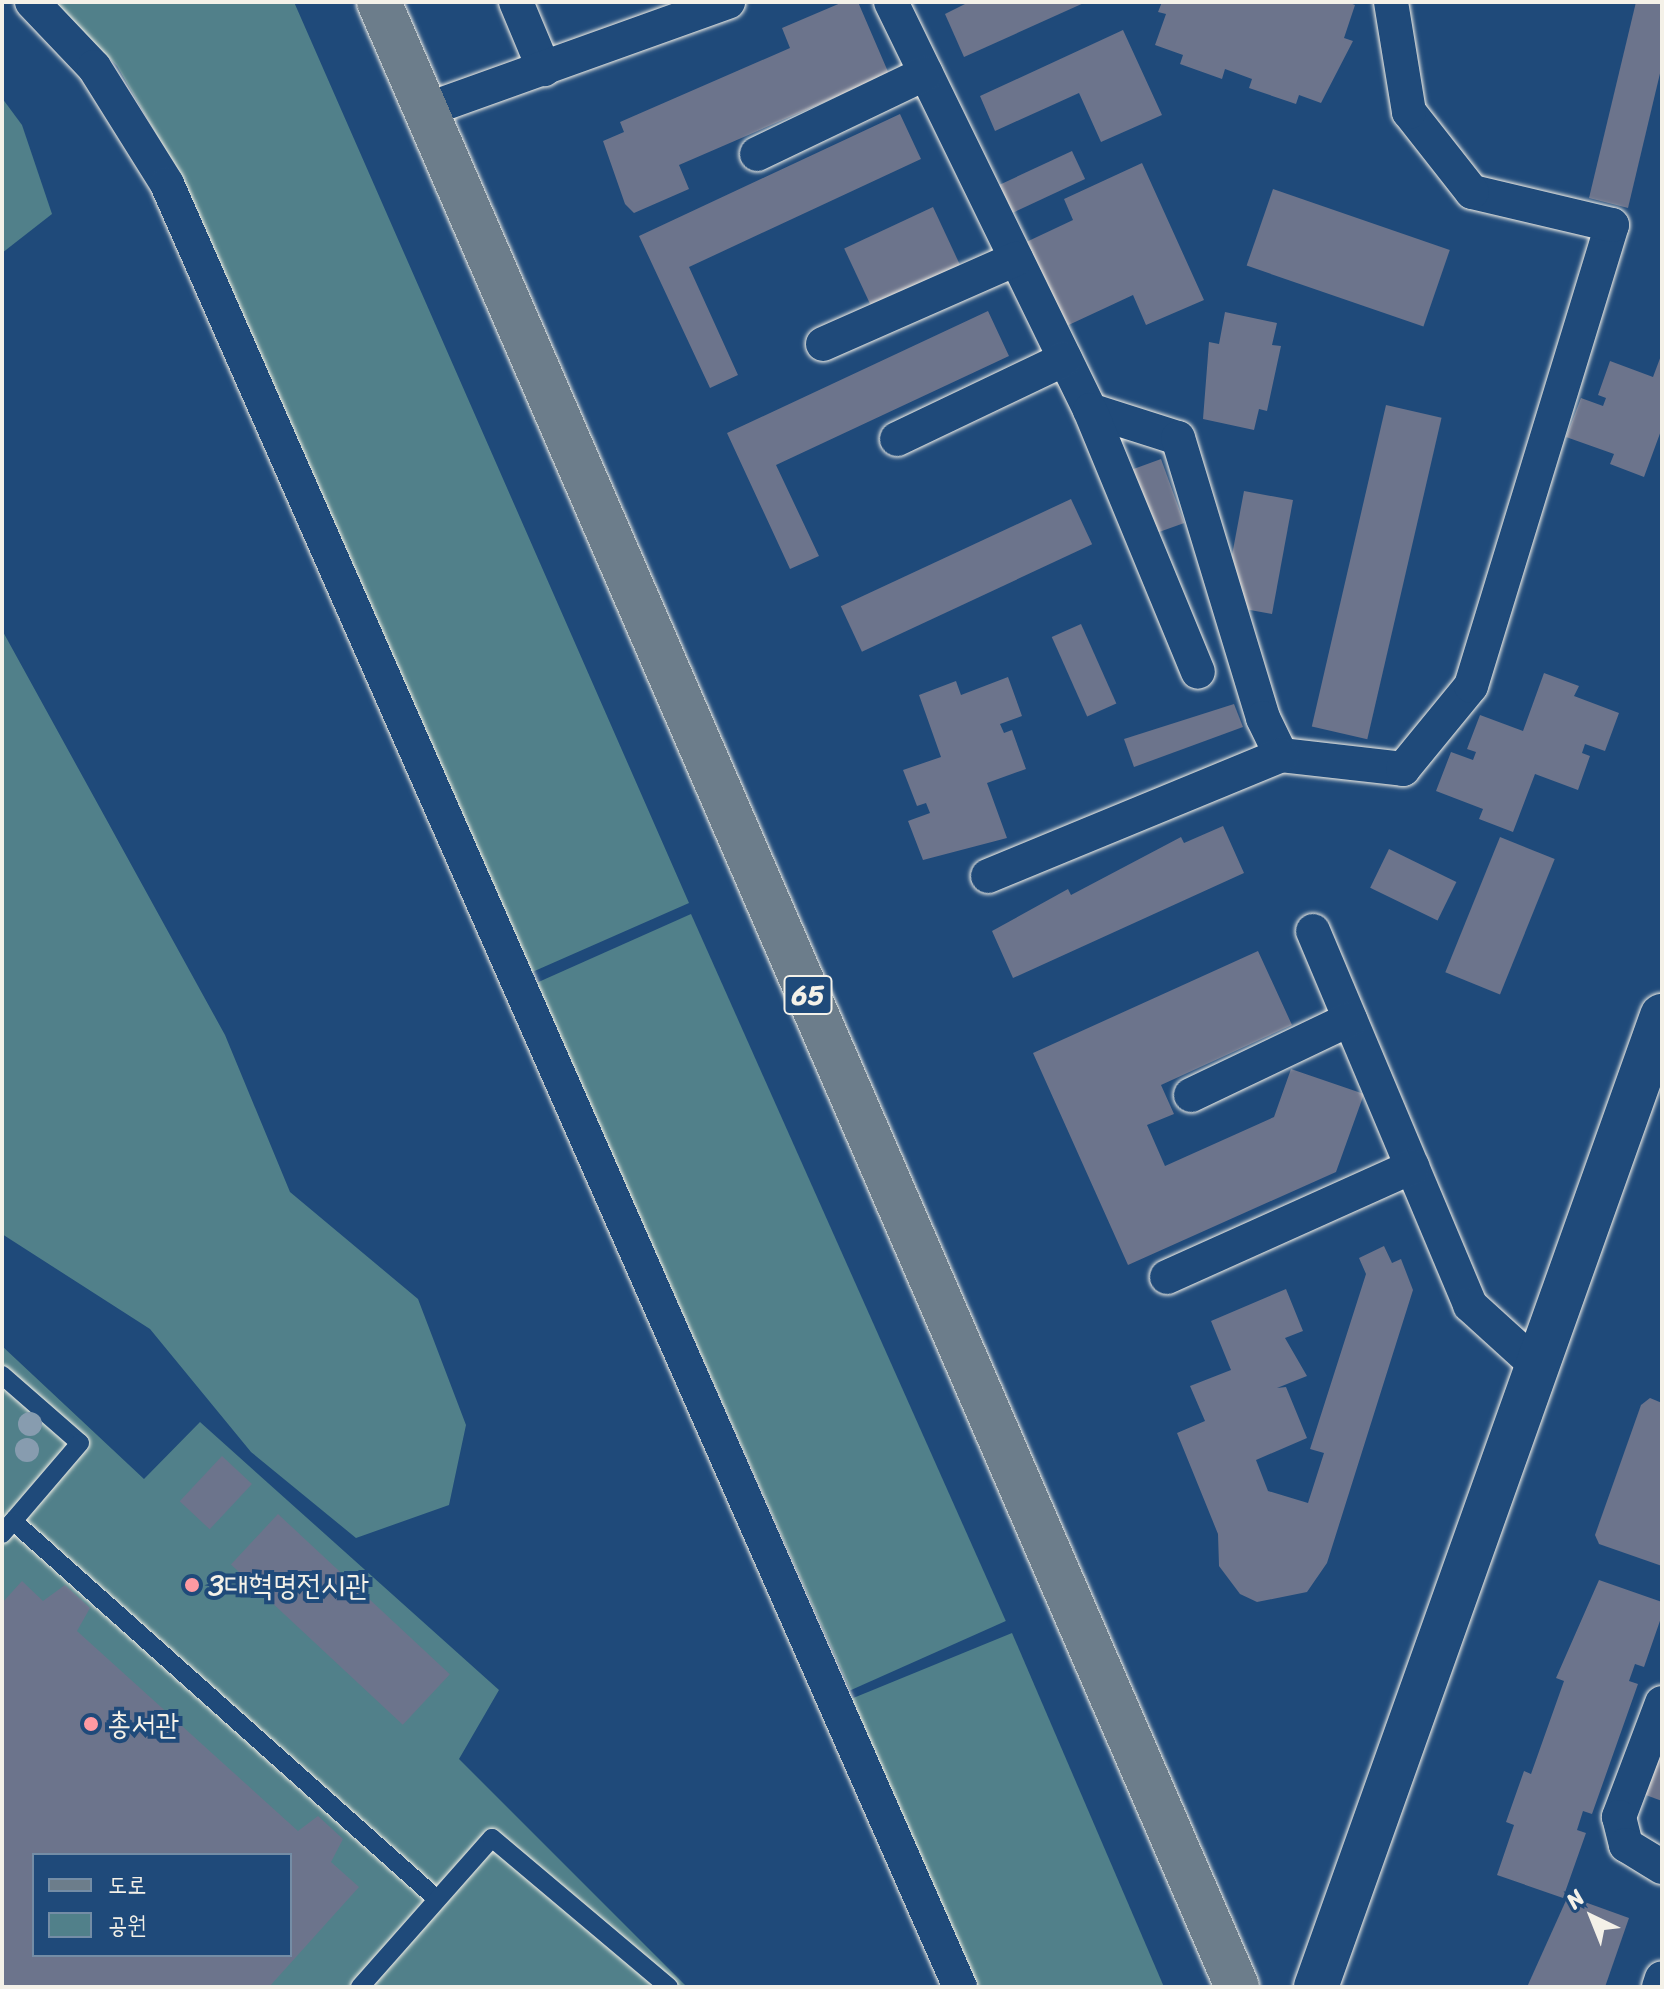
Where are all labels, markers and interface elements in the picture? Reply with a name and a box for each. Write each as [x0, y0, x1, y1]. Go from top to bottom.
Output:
road number: 65 [782, 971, 834, 1019]
place label: 3대혁명전시관 [208, 1567, 369, 1603]
marker: 3대혁명전시관 [183, 1576, 201, 1594]
place label: 총서관 [107, 1706, 179, 1742]
marker: 총서관 [82, 1715, 100, 1733]
legend [32, 1853, 292, 1957]
text: 도로 [108, 1864, 147, 1906]
north arrow [1552, 1877, 1632, 1957]
text: N [1556, 1880, 1594, 1919]
text: 공원 [108, 1904, 147, 1946]

